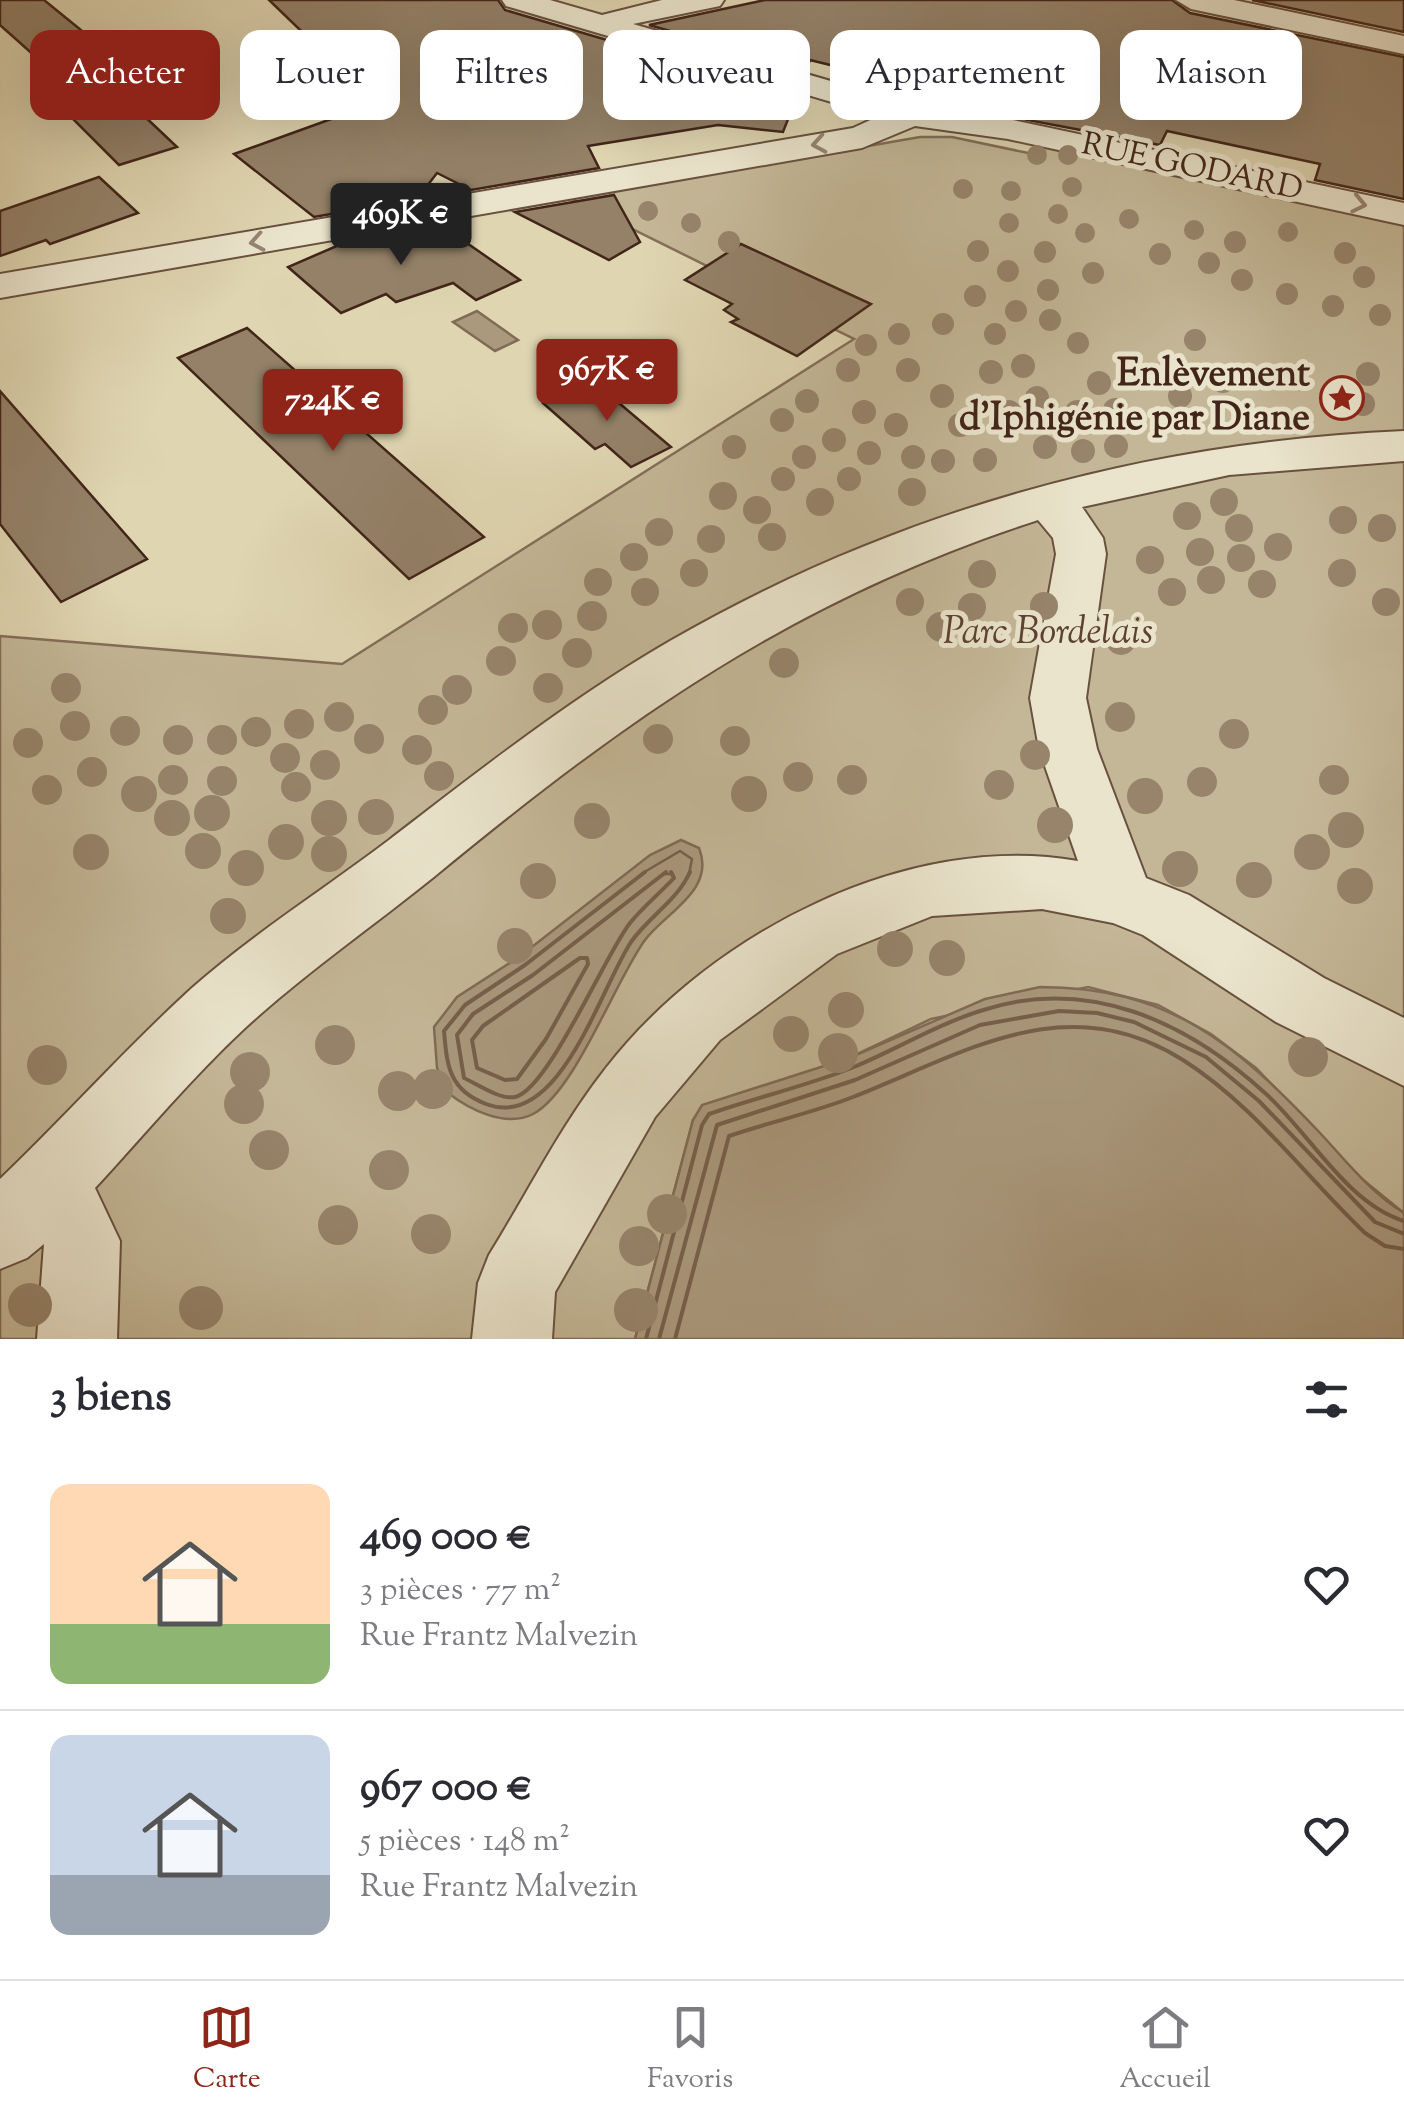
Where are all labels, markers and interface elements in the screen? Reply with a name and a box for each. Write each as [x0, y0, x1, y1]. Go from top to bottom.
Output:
chip: Acheter [30, 30, 220, 120]
chip: Louer [240, 30, 400, 120]
chip: Filtres [420, 30, 583, 120]
chip: Nouveau [603, 30, 810, 120]
chip: Appartement [830, 30, 1100, 120]
chip: Maison [1120, 30, 1302, 120]
street label: RUE GODARD [1077, 122, 1307, 214]
one-way arrow [810, 133, 827, 154]
pin: 469K € [320, 183, 482, 268]
text: 469K € [353, 192, 449, 238]
one-way arrow [1350, 192, 1367, 213]
one-way arrow [249, 231, 265, 252]
pin: 967K € [526, 339, 688, 424]
text: 967K € [558, 348, 656, 394]
place label: Enlèvement d'Iphigénie par Diane [959, 349, 1310, 447]
pin: 724K € [252, 369, 414, 454]
place icon: Enlèvement d'Iphigénie par Diane [1319, 375, 1365, 421]
text: 724K € [285, 378, 381, 424]
park label: Parc Bordelais [943, 607, 1153, 661]
text: 3 biens [50, 1369, 172, 1429]
icon: filters [1299, 1372, 1354, 1427]
text: 469 000 € [360, 1508, 532, 1568]
icon: home [130, 1524, 250, 1644]
icon: heart [1299, 1557, 1354, 1612]
text: 3 pièces · 77 m² [360, 1568, 561, 1614]
text: Rue Frantz Malvezin [360, 1614, 638, 1660]
text: 967 000 € [360, 1759, 533, 1819]
icon: home [130, 1775, 250, 1895]
icon: heart [1299, 1808, 1354, 1863]
text: 5 pièces · 148 m² [360, 1819, 570, 1865]
text: Rue Frantz Malvezin [360, 1865, 638, 1911]
tab: Carte [193, 2000, 261, 2100]
tab: Favoris [647, 2000, 733, 2100]
tab: Accueil [1119, 2000, 1211, 2100]

